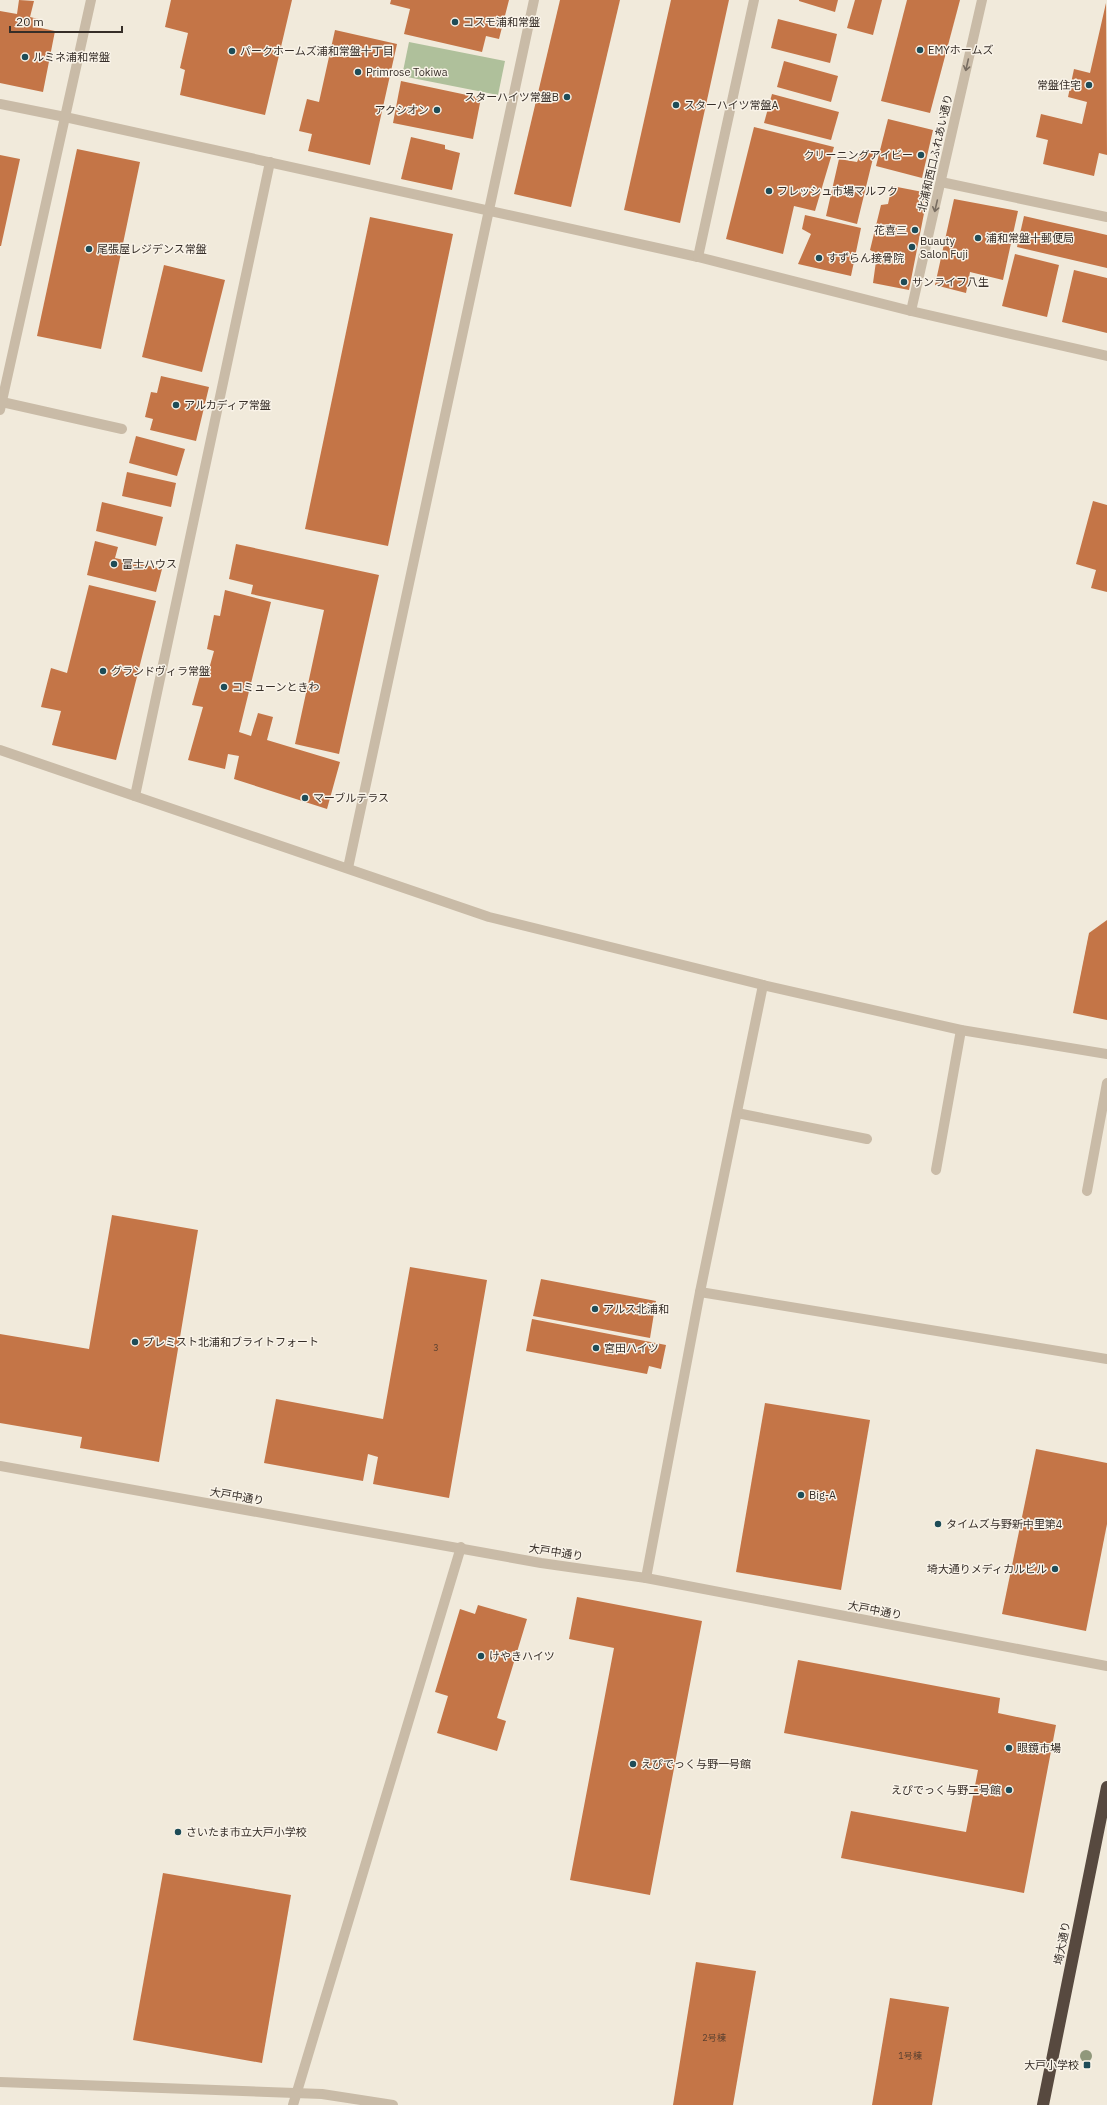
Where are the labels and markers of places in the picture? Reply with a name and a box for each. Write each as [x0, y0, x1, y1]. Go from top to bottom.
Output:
place label: コスモ浦和常盤 [463, 15, 540, 29]
marker: コスモ浦和常盤 [450, 17, 460, 27]
place label: EMYホームズ [928, 43, 994, 57]
place label: パークホームズ浦和常盤十丁目 [240, 44, 394, 58]
marker: EMYホームズ [915, 45, 925, 55]
marker: パークホームズ浦和常盤十丁目 [227, 46, 237, 56]
place label: ルミネ浦和常盤 [33, 50, 110, 64]
marker: ルミネ浦和常盤 [20, 52, 30, 62]
place label: Primrose Tokiwa [366, 65, 448, 79]
marker: Primrose Tokiwa [353, 67, 363, 77]
place label: 常盤住宅 [1037, 78, 1081, 92]
marker: 常盤住宅 [1084, 80, 1094, 90]
place label: スターハイツ常盤B [464, 90, 559, 104]
marker: スターハイツ常盤B [562, 92, 572, 102]
place label: スターハイツ常盤A [684, 98, 779, 112]
marker: スターハイツ常盤A [671, 100, 681, 110]
place label: アクシオン [375, 103, 429, 117]
marker: アクシオン [432, 105, 442, 115]
place label: クリーニングアイビー [804, 148, 913, 162]
marker: クリーニングアイビー [916, 150, 926, 160]
place label: フレッシュ市場マルフク [777, 184, 898, 198]
marker: フレッシュ市場マルフク [764, 186, 774, 196]
place label: 花喜三 [874, 223, 907, 237]
marker: 花喜三 [910, 225, 920, 235]
place label: 浦和常盤十郵便局 [986, 231, 1074, 245]
marker: 浦和常盤十郵便局 [973, 233, 983, 243]
place label: Buauty Salon Fuji [920, 234, 968, 261]
place label: 尾張屋レジデンス常盤 [97, 242, 207, 256]
marker: Buauty Salon Fuji [907, 242, 917, 252]
marker: 尾張屋レジデンス常盤 [84, 244, 94, 254]
place label: すずらん接骨院 [827, 251, 904, 265]
marker: すずらん接骨院 [814, 253, 824, 263]
place label: サンライフ八生 [912, 275, 989, 289]
marker: サンライフ八生 [899, 277, 909, 287]
place label: アルカディア常盤 [184, 398, 271, 412]
marker: アルカディア常盤 [171, 400, 181, 410]
place label: 富士ハウス [122, 557, 177, 571]
marker: 富士ハウス [109, 559, 119, 569]
place label: グランドヴィラ常盤 [111, 664, 210, 678]
marker: グランドヴィラ常盤 [98, 666, 108, 676]
place label: コミューンときわ [232, 680, 319, 694]
marker: コミューンときわ [219, 682, 229, 692]
place label: マーブルテラス [313, 791, 389, 805]
marker: マーブルテラス [300, 793, 310, 803]
place label: アルス北浦和 [603, 1302, 669, 1316]
marker: アルス北浦和 [590, 1304, 600, 1314]
place label: プレミスト北浦和ブライトフォート [143, 1335, 319, 1349]
marker: プレミスト北浦和ブライトフォート [130, 1337, 140, 1347]
place label: 宮田ハイツ [604, 1341, 659, 1355]
marker: 宮田ハイツ [591, 1343, 601, 1353]
place label: Big-A [809, 1488, 836, 1502]
marker: Big-A [796, 1490, 806, 1500]
place label: タイムズ与野新中里第4 [946, 1517, 1063, 1531]
marker: タイムズ与野新中里第4 [933, 1519, 943, 1529]
place label: 埼大通りメディカルビル [927, 1562, 1047, 1576]
marker: 埼大通りメディカルビル [1050, 1564, 1060, 1574]
place label: けやきハイツ [489, 1649, 555, 1663]
marker: けやきハイツ [476, 1651, 486, 1661]
place label: 眼鏡市場 [1017, 1741, 1061, 1755]
marker: 眼鏡市場 [1004, 1743, 1014, 1753]
place label: えぴでっく与野一号館 [641, 1757, 751, 1771]
marker: えぴでっく与野一号館 [628, 1759, 638, 1769]
place label: えぴでっく与野二号館 [891, 1783, 1001, 1797]
marker: えぴでっく与野二号館 [1004, 1785, 1014, 1795]
place label: さいたま市立大戸小学校 [186, 1825, 307, 1839]
marker: さいたま市立大戸小学校 [173, 1827, 183, 1837]
place label: 大戸小学校 [1024, 2058, 1079, 2072]
marker: 大戸小学校 [1082, 2060, 1092, 2070]

